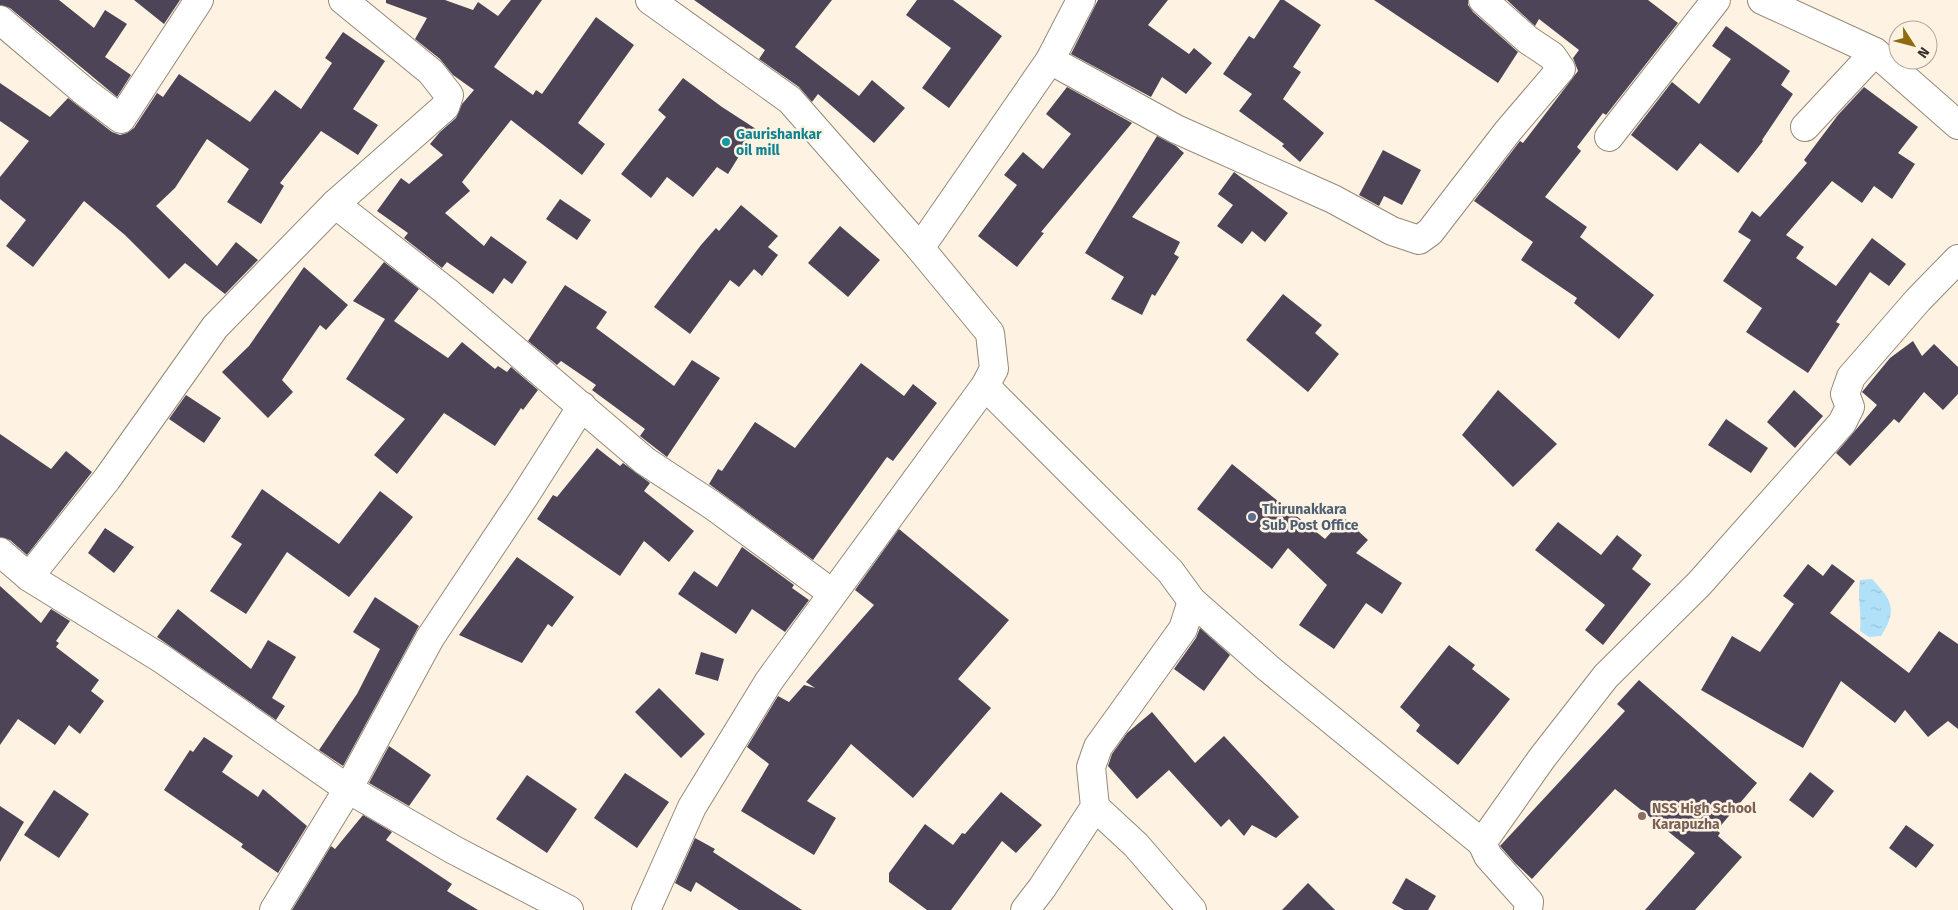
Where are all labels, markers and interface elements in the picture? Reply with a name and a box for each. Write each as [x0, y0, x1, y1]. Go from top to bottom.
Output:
north arrow [1888, 20, 1938, 70]
text: N [1914, 44, 1933, 61]
place label: Gaurishankar oil mill [736, 126, 822, 159]
marker: Gaurishankar oil mill [720, 136, 732, 148]
place label: Thirunakkara Sub Post Office [1262, 501, 1359, 534]
marker: Thirunakkara Sub Post Office [1246, 511, 1258, 523]
place label: NSS High School Karapuzha [1652, 800, 1757, 833]
marker: NSS High School Karapuzha [1636, 810, 1648, 822]

